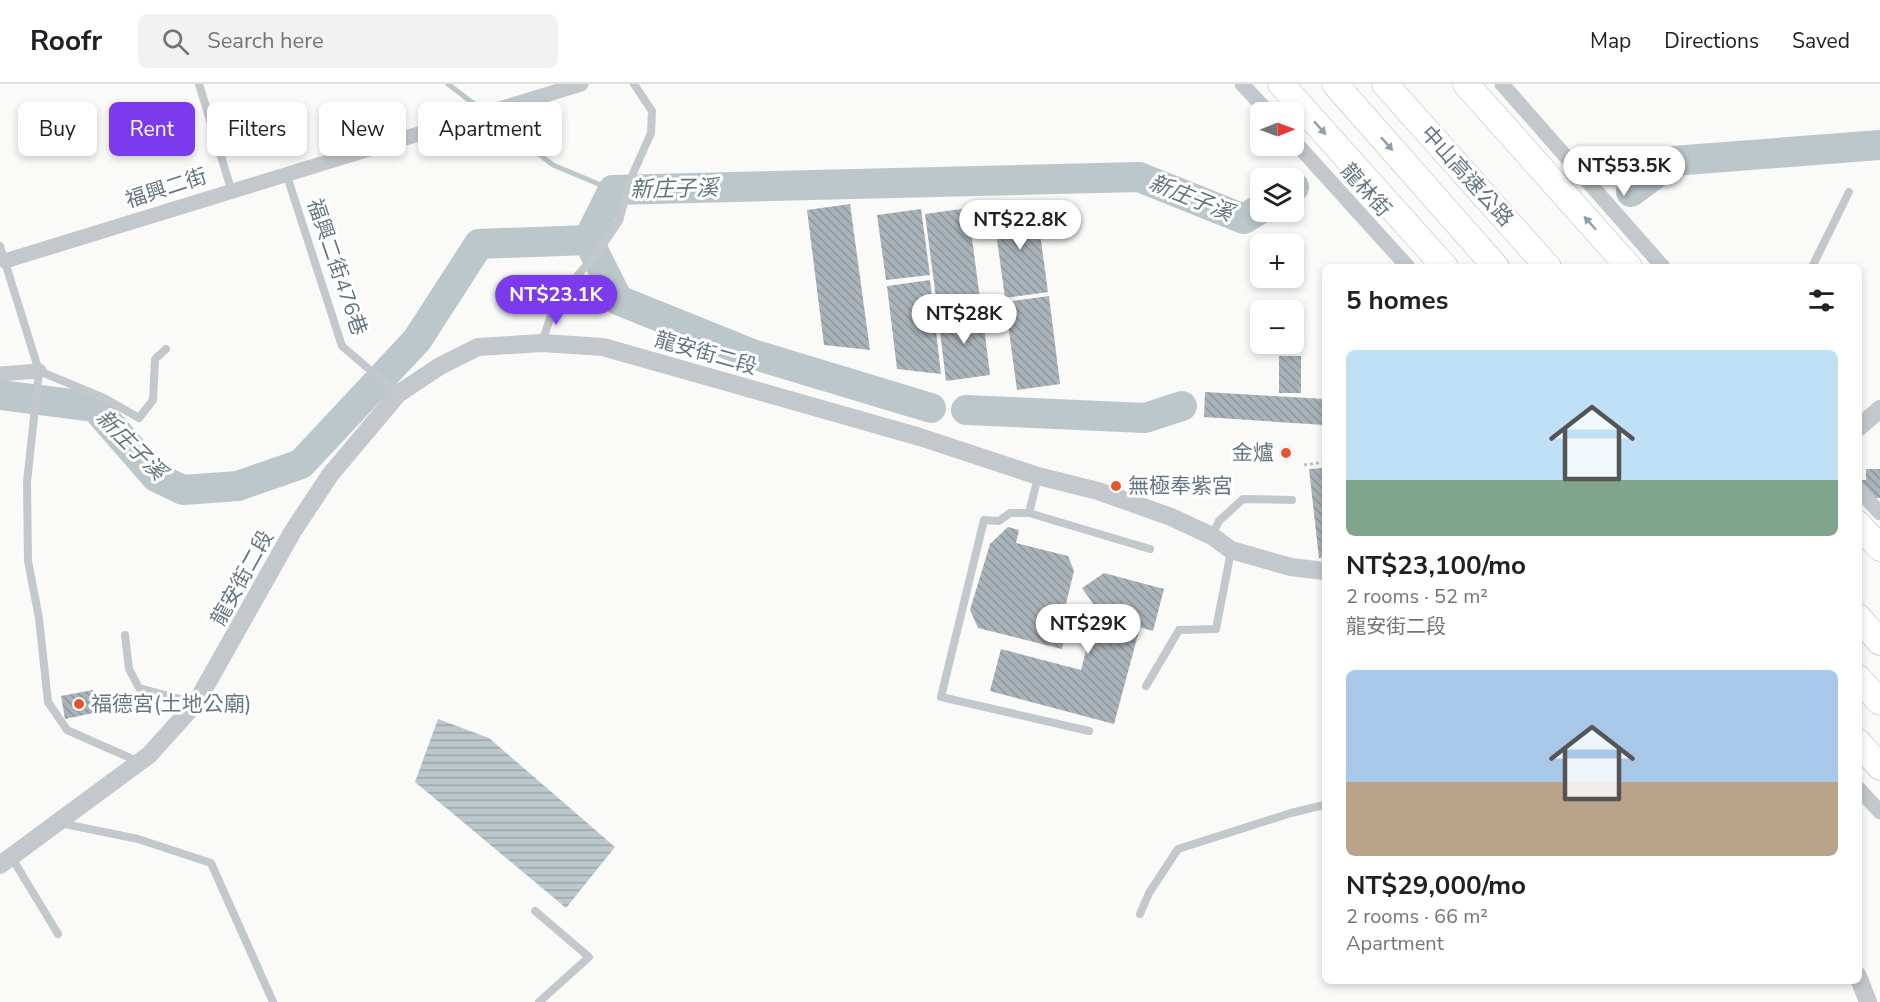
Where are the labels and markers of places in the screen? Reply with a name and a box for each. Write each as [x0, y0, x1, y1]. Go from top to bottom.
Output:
pin: NT$53.5K [1562, 146, 1686, 197]
pin: NT$22.8K [958, 200, 1082, 251]
pin: NT$23.1K [494, 275, 618, 326]
pin: NT$28K [915, 294, 1013, 345]
place label: 金爐 [1232, 439, 1274, 467]
marker: 金爐 [1279, 446, 1293, 460]
place label: 無極奉紫宮 [1128, 472, 1233, 500]
marker: 無極奉紫宮 [1109, 479, 1123, 493]
pin: NT$29K [1039, 604, 1137, 655]
place label: 福德宮(土地公廟) [91, 690, 251, 718]
marker: 福德宮(土地公廟) [72, 697, 86, 711]

